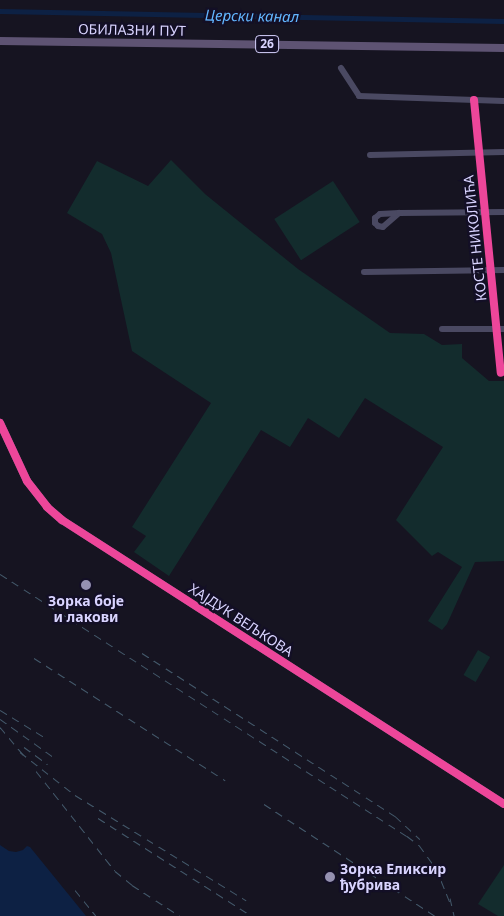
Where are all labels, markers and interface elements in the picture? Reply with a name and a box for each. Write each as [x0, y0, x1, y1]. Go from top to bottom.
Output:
water label: Церски канал [205, 6, 299, 26]
street label: ОБИЛАЗНИ ПУТ [78, 21, 186, 39]
road number: 26 [254, 34, 280, 54]
street label: КОСТЕ НИКОЛИЋА [460, 174, 490, 302]
marker: Зорка боје и лакови [80, 579, 92, 591]
street label: ХАЈДУК ВЕЉКОВА [186, 580, 296, 660]
place label: Зорка боје и лакови [48, 593, 124, 626]
place label: Зорка Еликсир ђубрива [340, 861, 446, 894]
marker: Зорка Еликсир ђубрива [324, 871, 336, 883]

